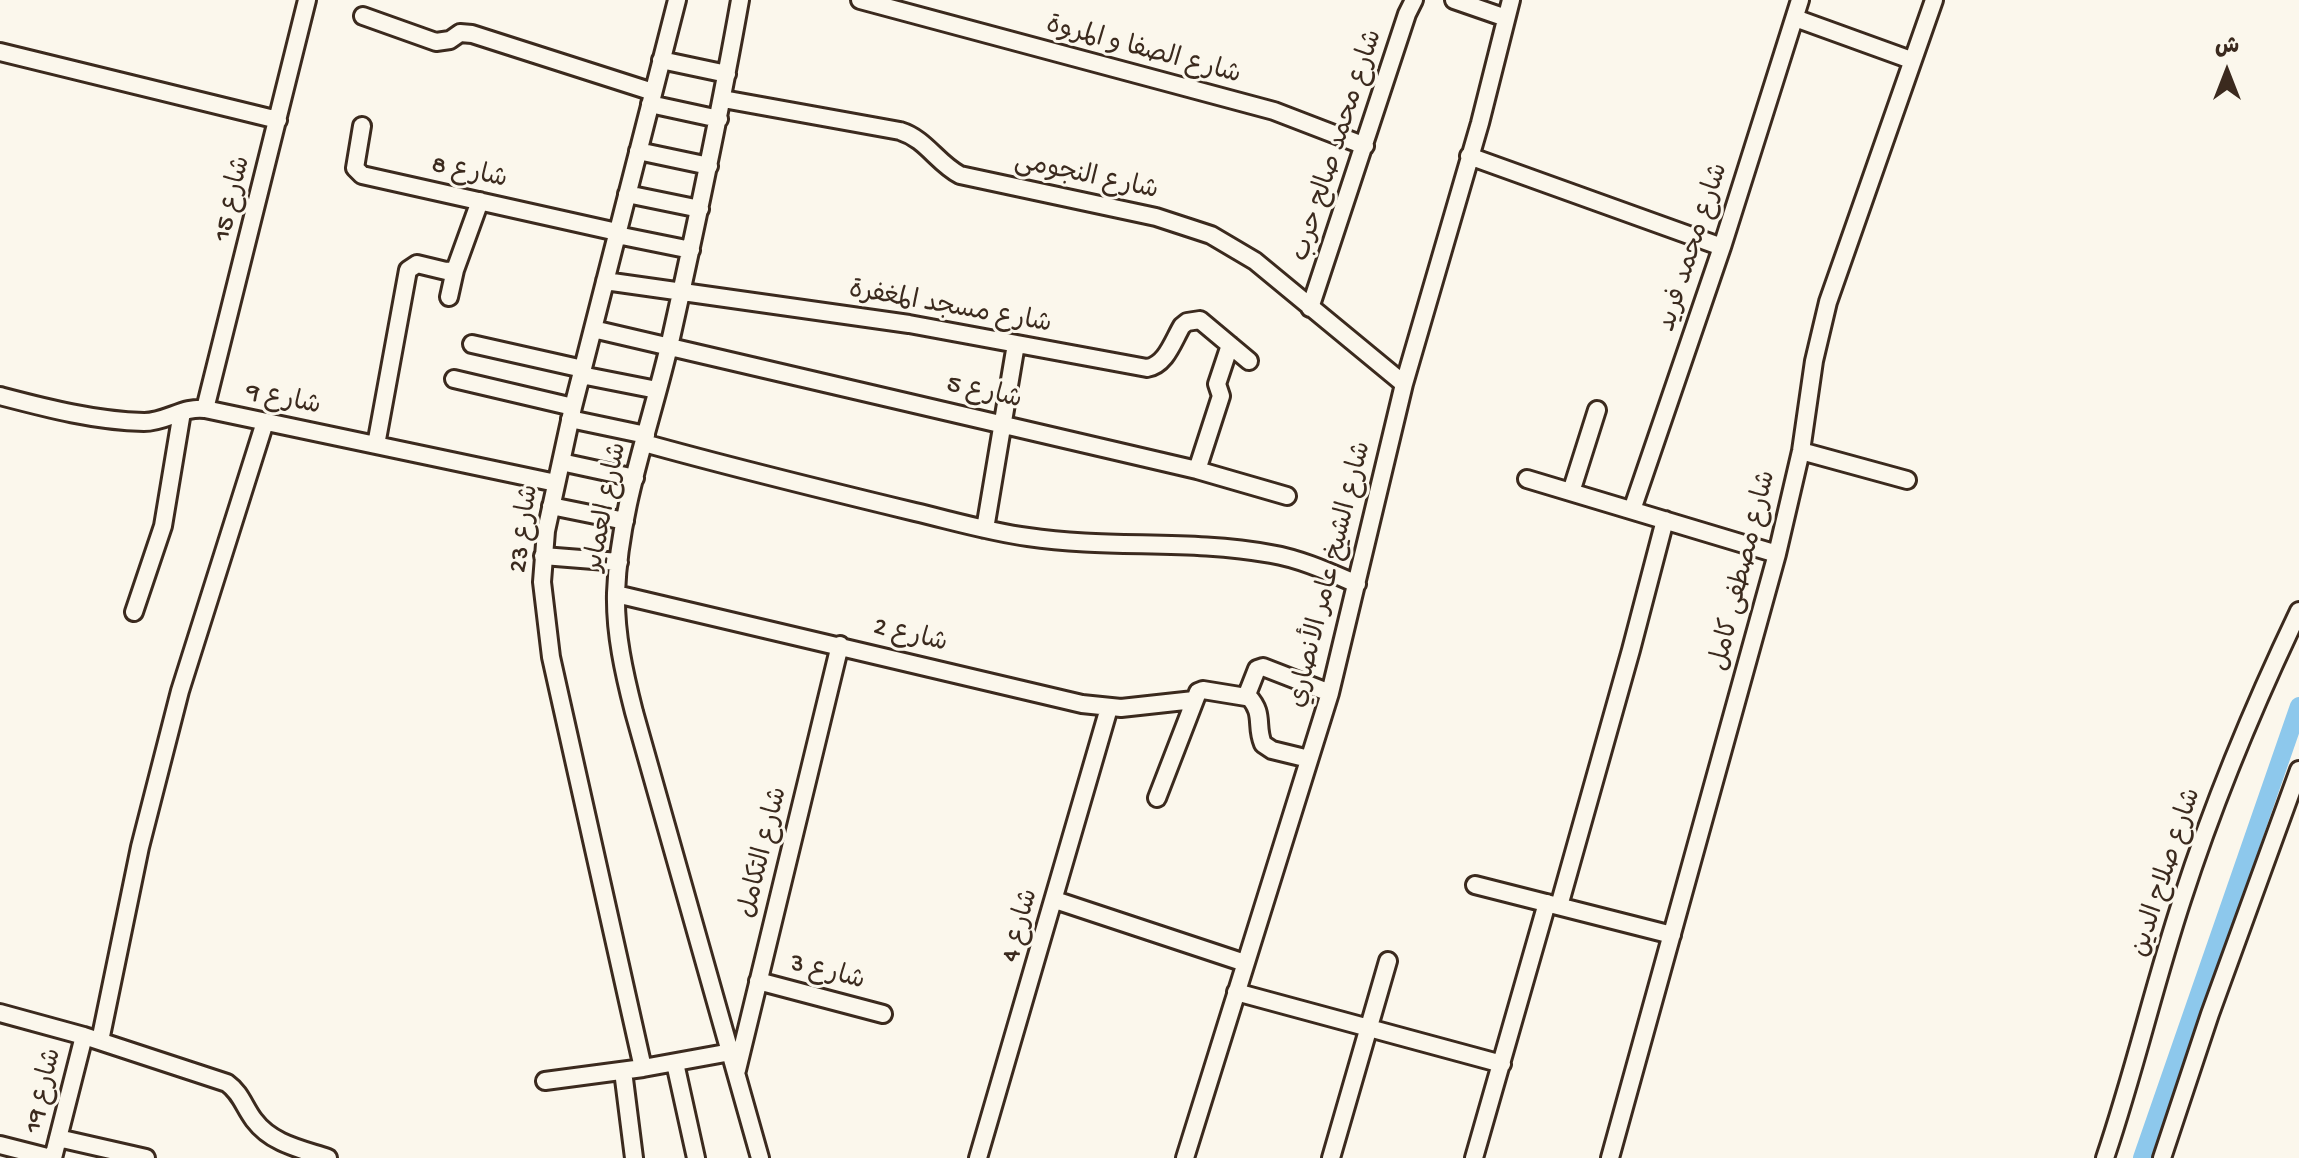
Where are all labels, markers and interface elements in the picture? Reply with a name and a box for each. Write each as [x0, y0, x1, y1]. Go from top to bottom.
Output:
street label: شارع الصفا و المروة [1042, 11, 1244, 93]
street label: شارع محمد صالح حرب [1287, 26, 1391, 266]
north arrow [2187, 32, 2267, 112]
text: ش [2215, 35, 2239, 61]
street label: شارع النجومى [1011, 148, 1161, 208]
street label: شارع 8 [428, 151, 510, 197]
street label: شارع 15 [208, 153, 260, 245]
street label: شارع محمد فريد [1653, 160, 1737, 336]
street label: شارع مسجد المغفرة [846, 276, 1054, 342]
street label: شارع 5 [943, 370, 1025, 418]
street label: شارع 9 [243, 378, 323, 424]
street label: شارع الشيخ عامر الأنصاري [1284, 439, 1380, 711]
street label: شارع العماير [580, 440, 636, 574]
street label: شارع مصطفى كامل [1705, 468, 1785, 674]
street label: شارع 23 [504, 483, 548, 575]
street label: شارع 2 [870, 613, 950, 661]
street label: شارع التكامل [734, 784, 796, 922]
street label: شارع صلاح الدين [2126, 785, 2210, 961]
street label: شارع 4 [997, 886, 1047, 966]
street label: شارع 3 [786, 949, 868, 999]
street label: شارع 19 [19, 1046, 71, 1136]

